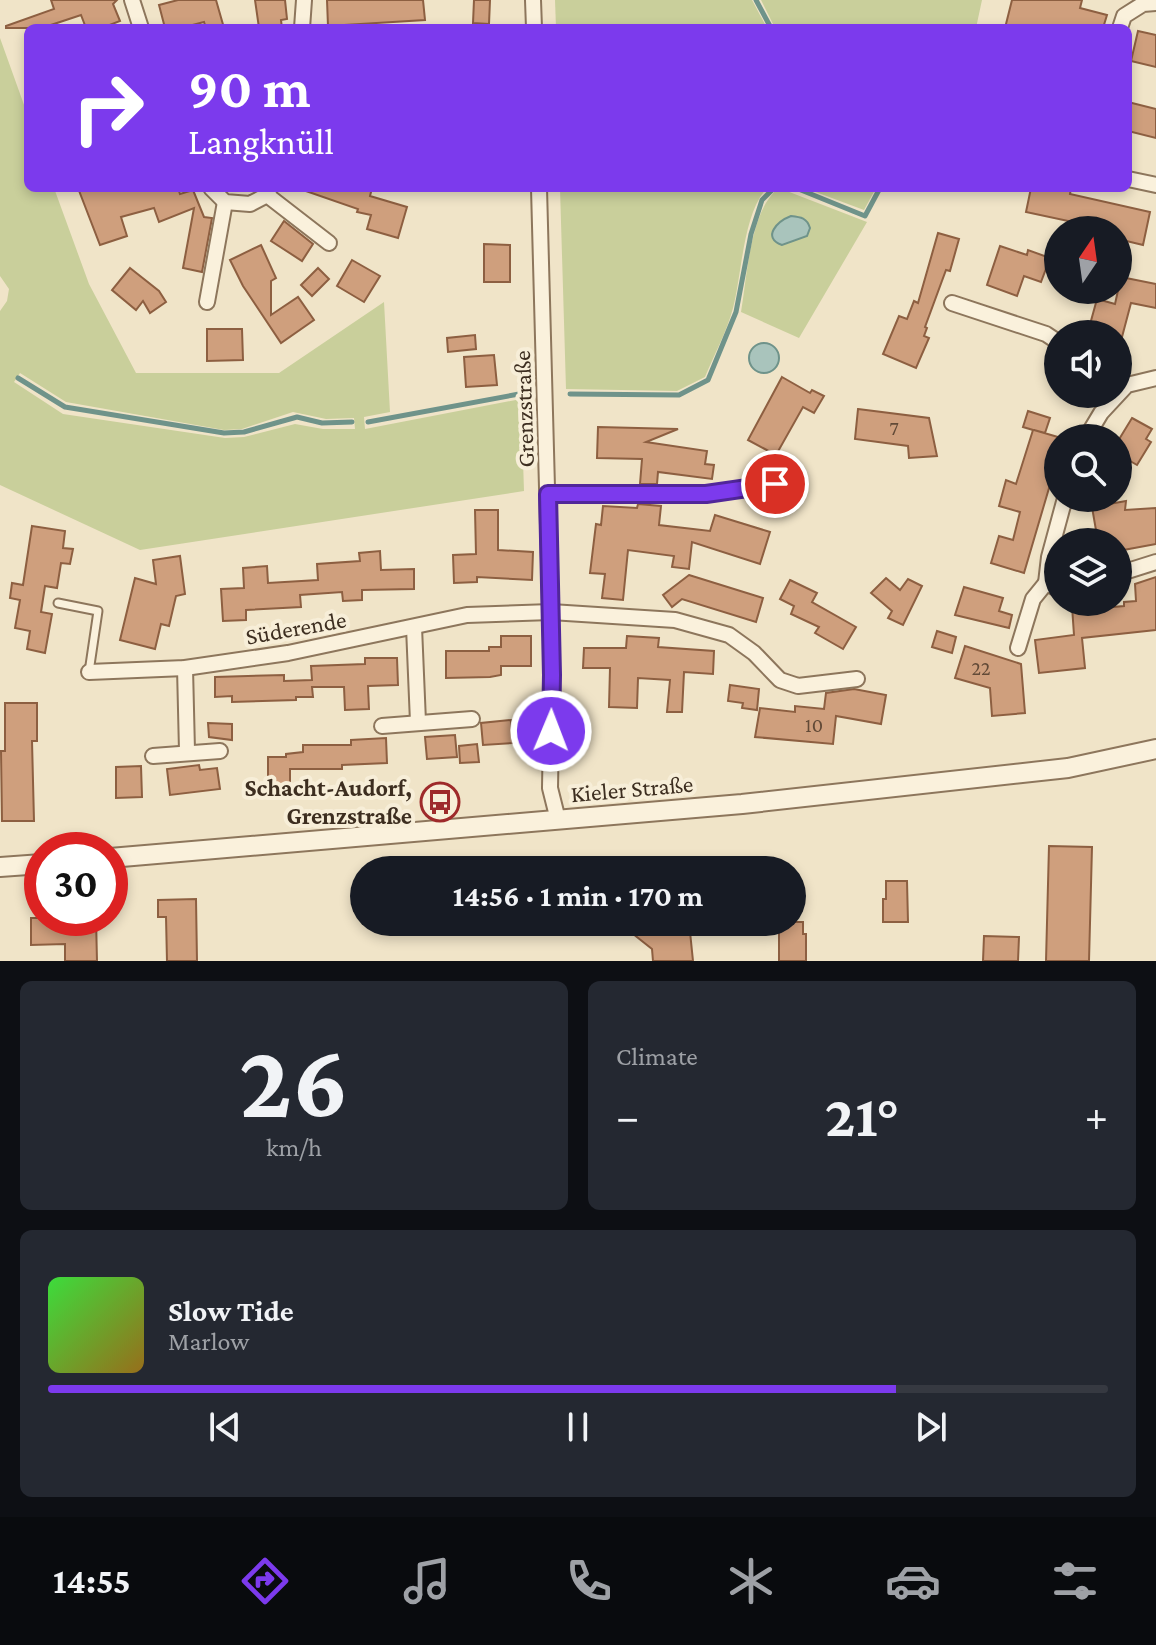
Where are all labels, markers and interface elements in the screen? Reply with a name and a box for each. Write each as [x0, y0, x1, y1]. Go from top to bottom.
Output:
icon: right [56, 56, 160, 160]
text: 90 m [188, 57, 311, 119]
text: Langknüll [188, 122, 334, 162]
north arrow [1044, 216, 1132, 304]
map controls [1044, 216, 1132, 616]
button: sound [1044, 320, 1132, 408]
street label: Grenzstraße [508, 350, 539, 468]
house number: 7 [889, 417, 899, 439]
button: search [1044, 424, 1132, 512]
pin [741, 450, 809, 518]
icon: arrive [753, 462, 797, 506]
button: layers [1044, 528, 1132, 616]
street label: Süderende [243, 605, 348, 650]
house number: 22 [972, 657, 990, 679]
position arrow [509, 689, 593, 773]
house number: 10 [805, 714, 823, 736]
street label: Kieler Straße [570, 770, 694, 807]
place label: Schacht-Audorf, Grenzstraße [245, 774, 412, 829]
bus stop icon: Schacht-Audorf, Grenzstraße [419, 781, 461, 823]
speed limit sign: 30 [24, 832, 128, 936]
text: 14:56 · 1 min · 170 m [453, 879, 703, 912]
text: 26 [239, 1023, 349, 1138]
text: Climate [616, 1042, 698, 1071]
text: 21° [825, 1082, 899, 1149]
text: − [616, 1092, 639, 1140]
text: + [1085, 1092, 1108, 1140]
text: km/h [266, 1133, 322, 1162]
text: Slow Tide [168, 1294, 294, 1327]
text: Marlow [168, 1327, 249, 1356]
icon: previous [203, 1405, 247, 1449]
icon: pause [556, 1405, 600, 1449]
icon: next [909, 1405, 953, 1449]
icon: directions [237, 1553, 293, 1609]
icon: music [399, 1553, 455, 1609]
icon: phone [561, 1553, 617, 1609]
icon: climate [723, 1553, 779, 1609]
icon: car [885, 1553, 941, 1609]
icon: filters [1047, 1553, 1103, 1609]
text: 14:55 [53, 1561, 131, 1601]

